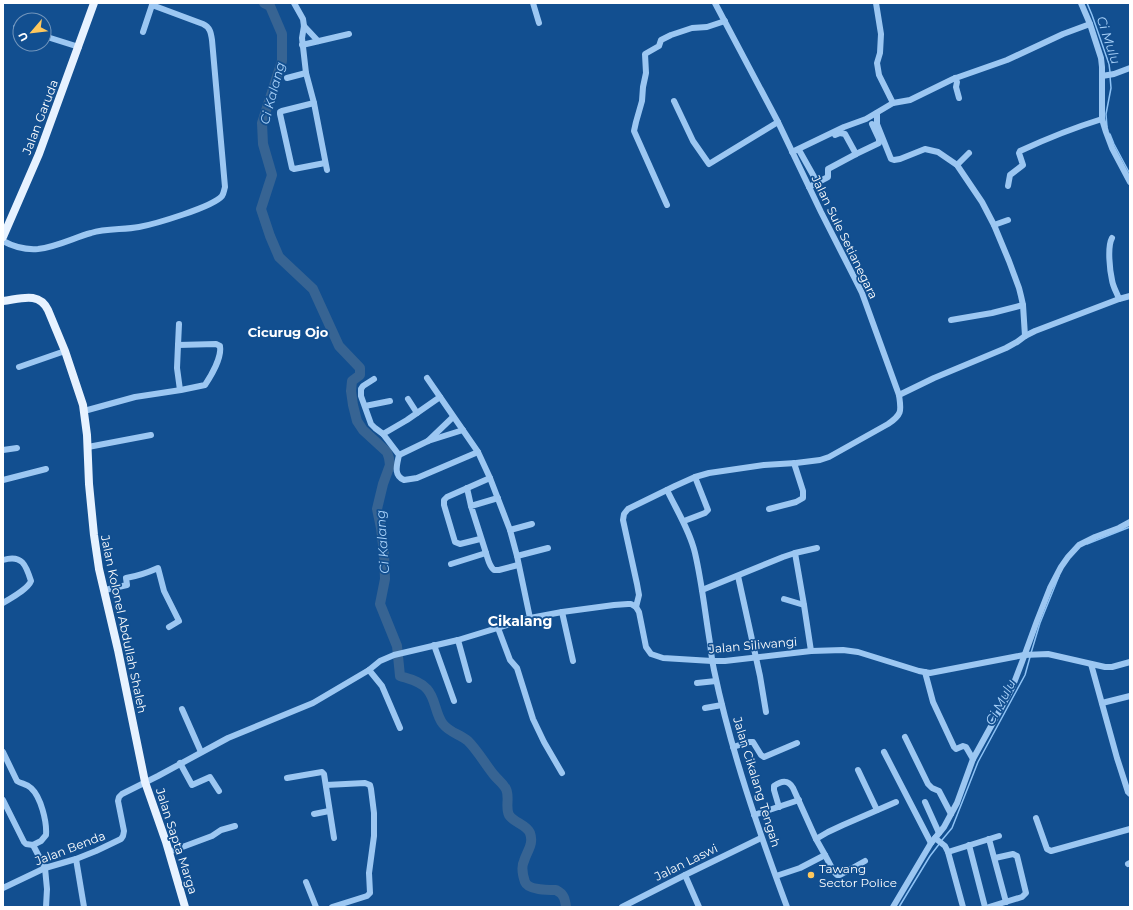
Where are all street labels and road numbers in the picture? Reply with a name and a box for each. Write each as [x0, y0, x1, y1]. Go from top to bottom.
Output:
street label: Jalan Garuda [18, 77, 61, 158]
street label: Jalan Sule Setianegara [808, 172, 881, 301]
street label: Jalan Kolonel Abdullah Shaleh [98, 533, 150, 714]
street label: Jalan Siliwangi [707, 634, 798, 656]
street label: Jalan Cikalang Tengah [730, 714, 784, 849]
street label: Jalan Sapta Marga [152, 785, 201, 896]
street label: Jalan Benda [32, 828, 107, 869]
street label: Jalan Laswi [651, 840, 720, 884]

